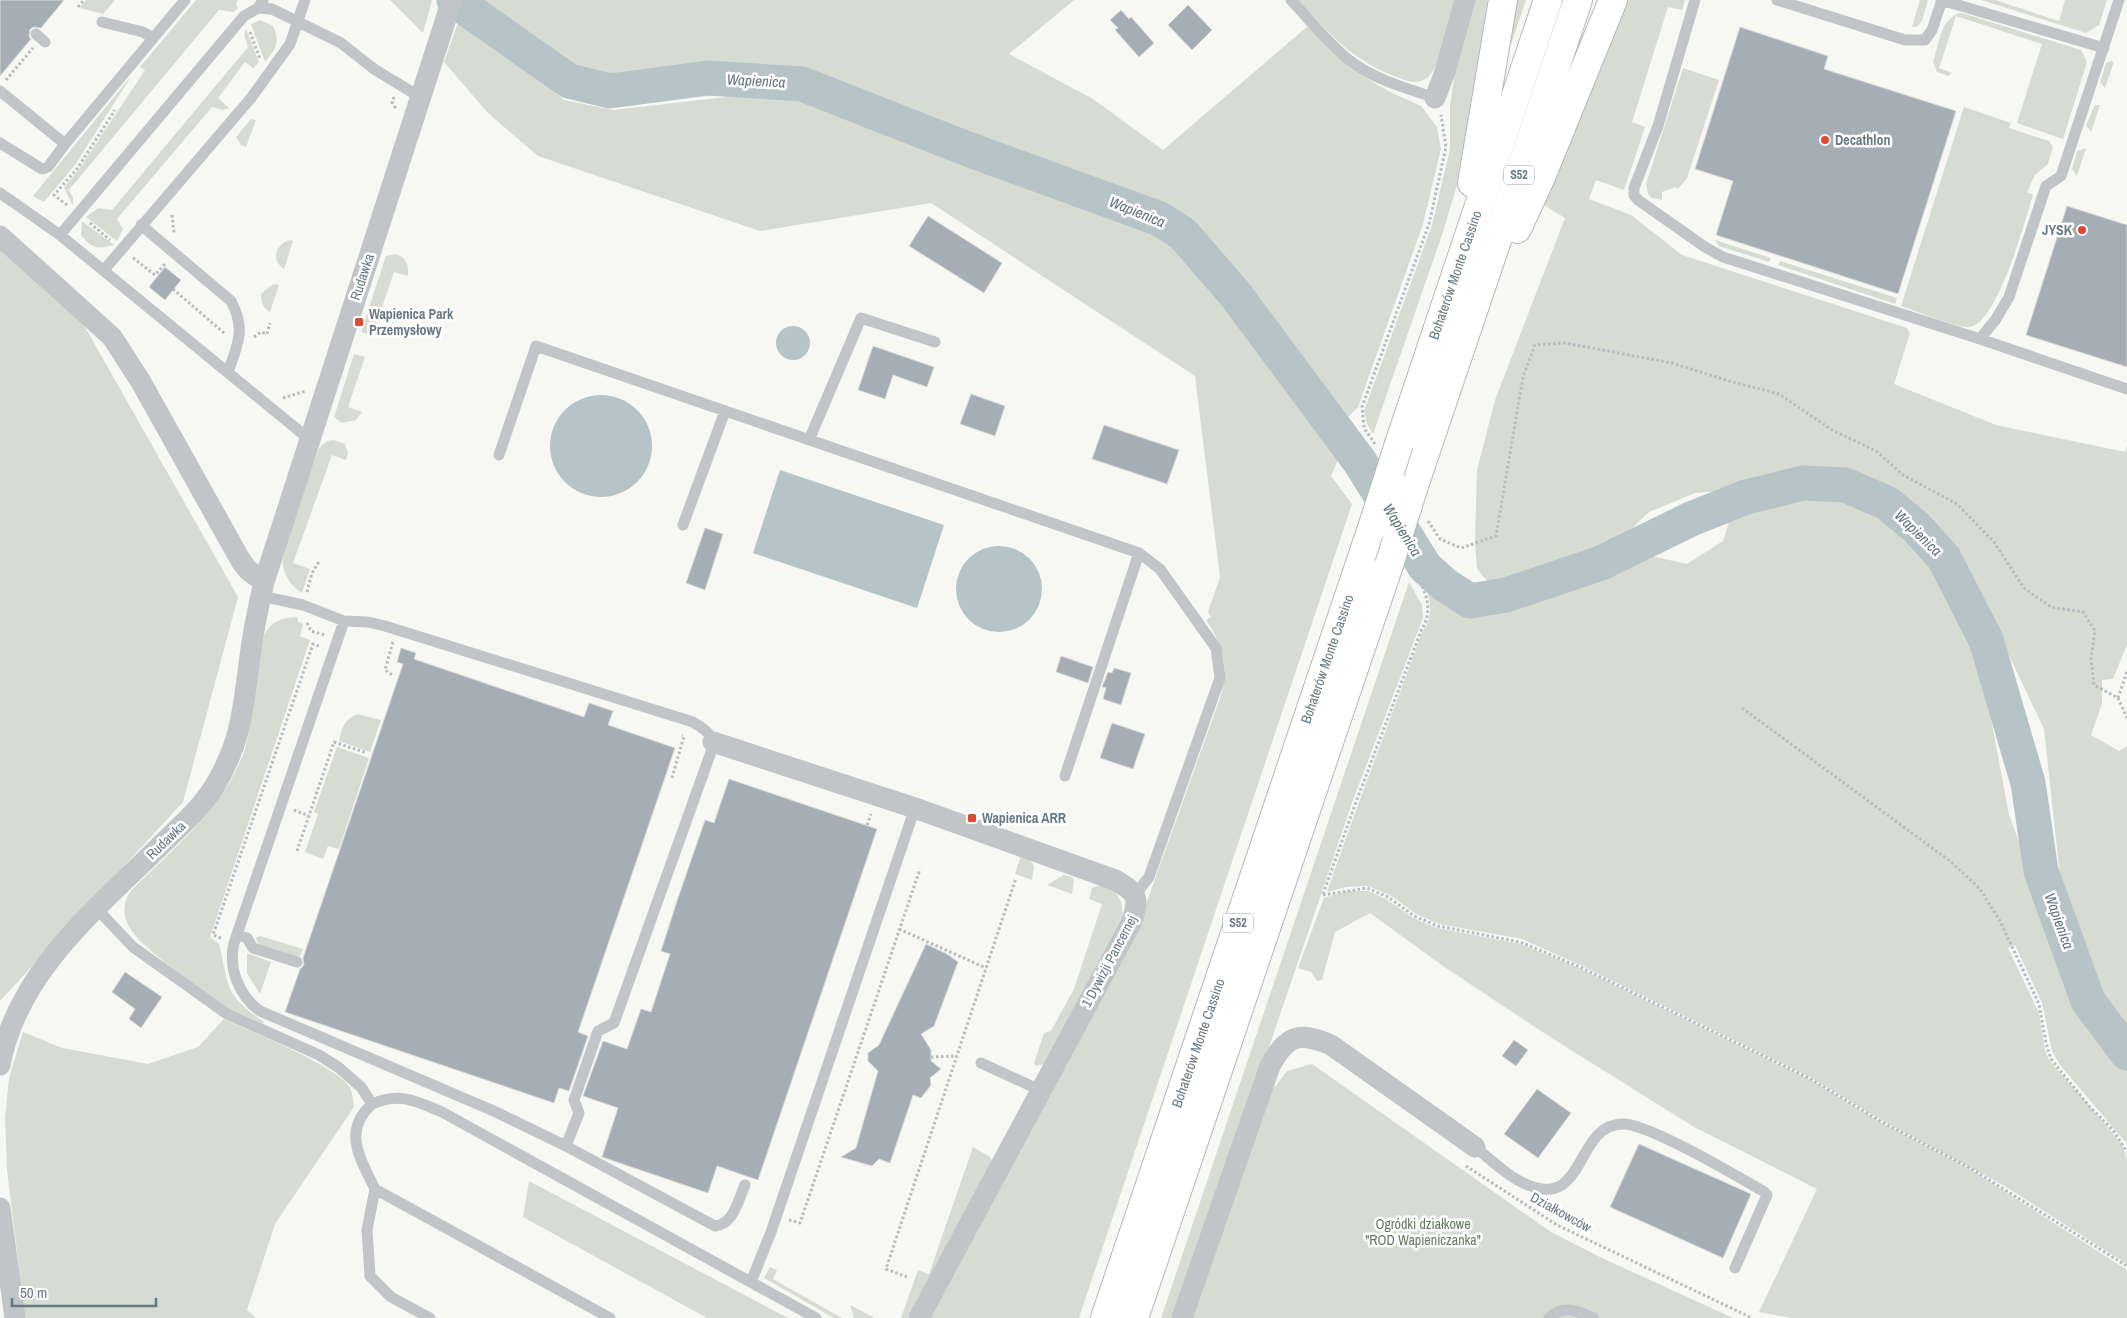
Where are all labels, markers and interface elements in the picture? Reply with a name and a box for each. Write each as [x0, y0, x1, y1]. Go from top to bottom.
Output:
water label: Wapienica [726, 68, 786, 93]
place label: Decathlon [1835, 131, 1891, 149]
marker: Decathlon [1819, 134, 1831, 146]
road number: S52 [1504, 166, 1534, 184]
water label: Wapienica [1106, 191, 1168, 232]
street label: Bohaterów Monte Cassino [1424, 208, 1486, 342]
place label: JYSK [2042, 221, 2073, 239]
marker: JYSK [2076, 224, 2088, 236]
street label: Rudawka [346, 251, 378, 303]
place label: Wapienica Park Przemysłowy [369, 305, 454, 339]
marker: Wapienica Park Przemysłowy [353, 316, 365, 328]
water label: Wapienica [1378, 499, 1427, 560]
water label: Wapienica [1890, 505, 1947, 561]
street label: Bohaterów Monte Cassino [1296, 592, 1358, 726]
place label: Wapienica ARR [982, 809, 1067, 827]
marker: Wapienica ARR [966, 812, 978, 824]
street label: Rudawka [143, 816, 190, 863]
water label: Wapienica [2040, 890, 2079, 952]
street label: 1 Dywizji Pancernej [1077, 912, 1141, 1010]
road number: S52 [1223, 914, 1253, 932]
street label: Bohaterów Monte Cassino [1167, 976, 1229, 1110]
street label: Działkowców [1527, 1188, 1595, 1236]
park label: Ogródki działkowe "ROD Wapieniczanka" [1365, 1215, 1481, 1249]
scale bar [12, 1276, 156, 1308]
text: 50 m [20, 1282, 47, 1303]

